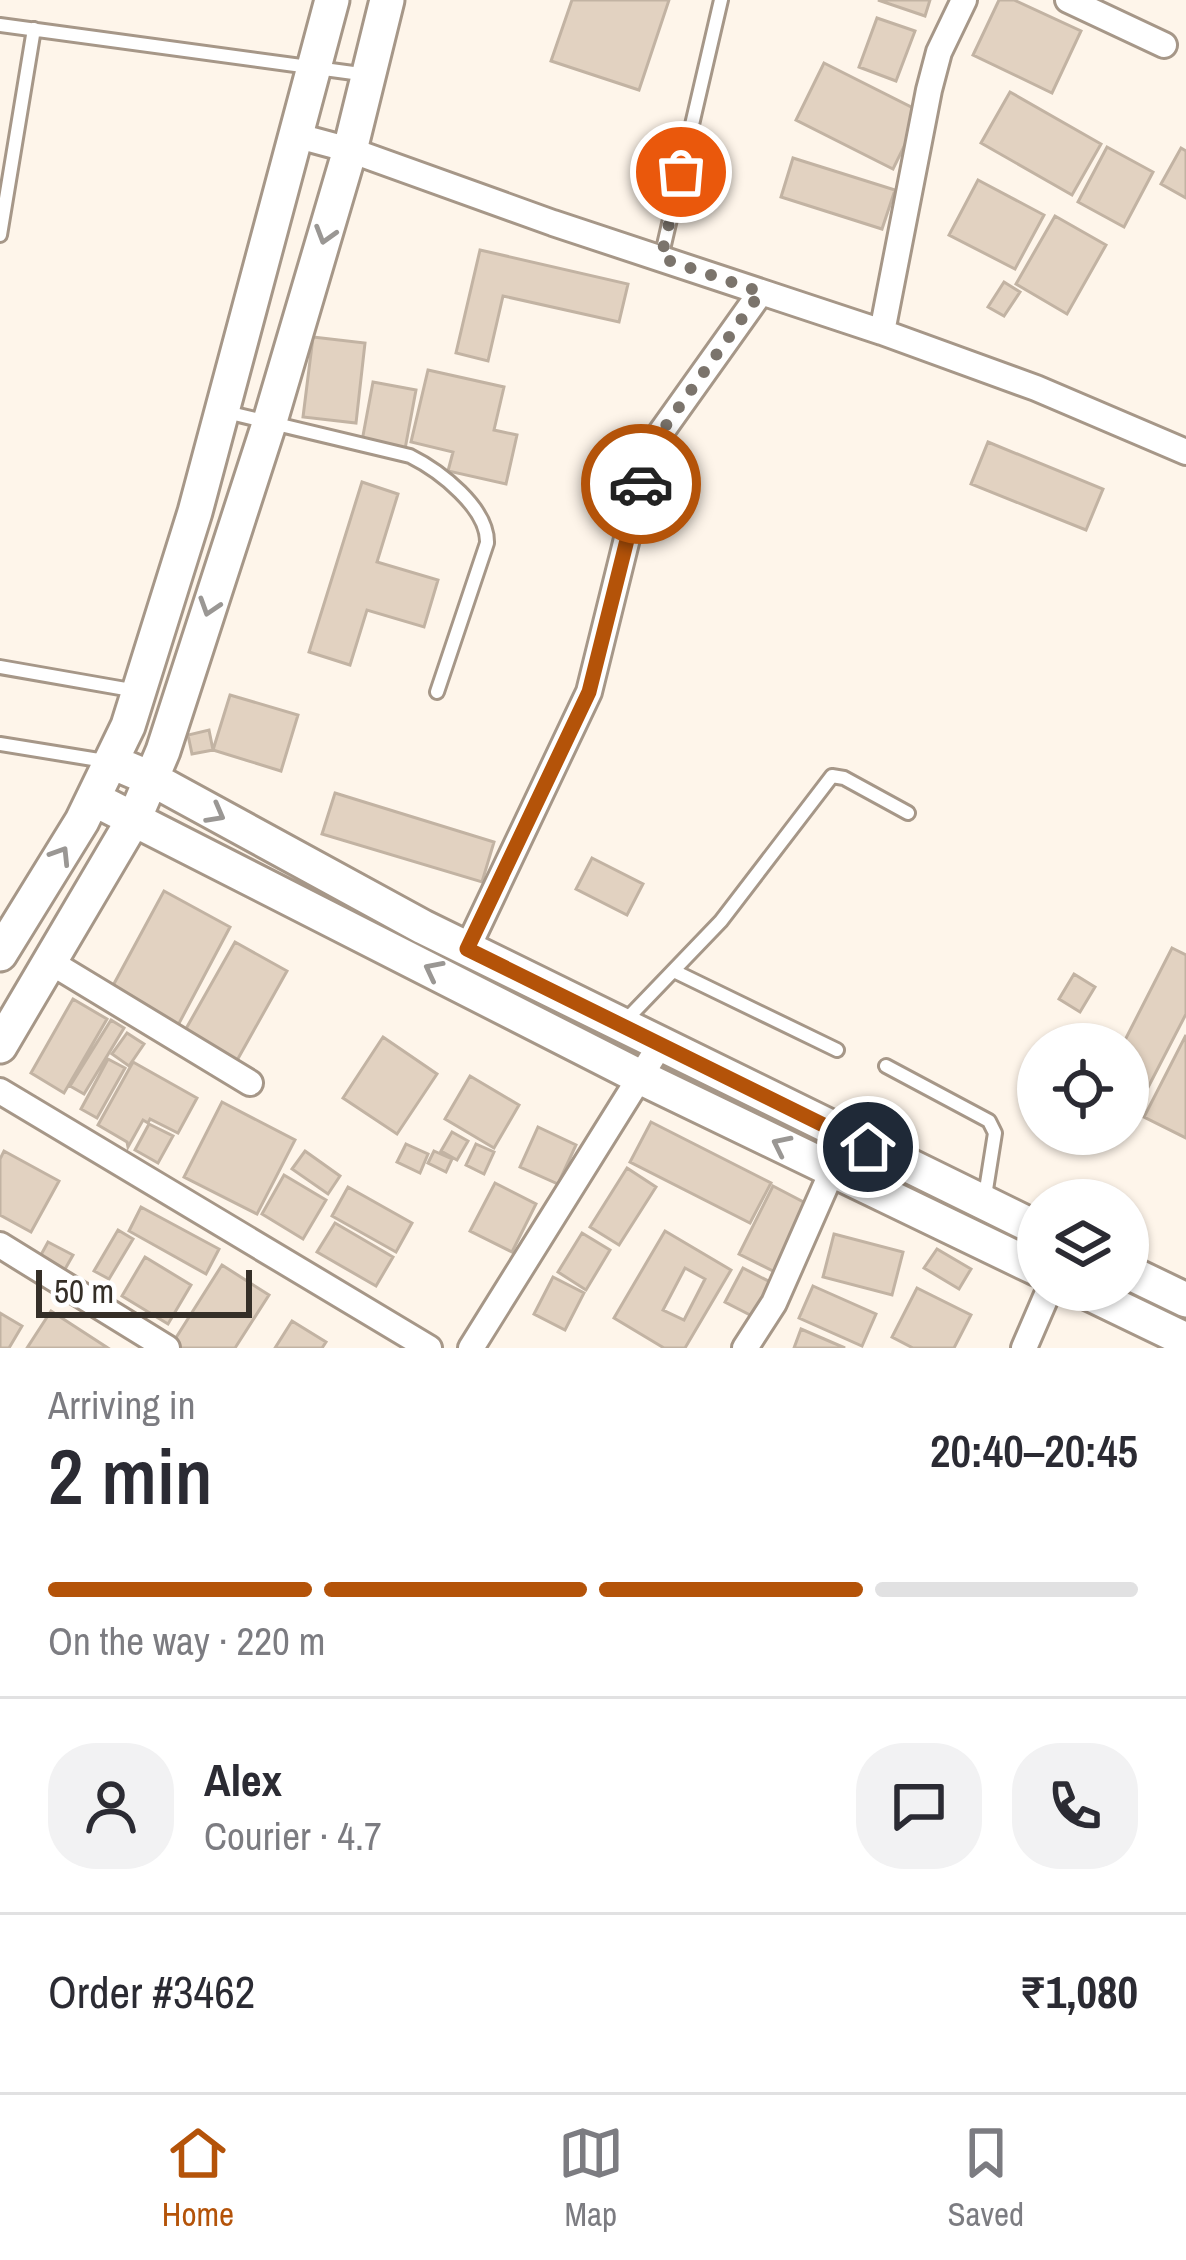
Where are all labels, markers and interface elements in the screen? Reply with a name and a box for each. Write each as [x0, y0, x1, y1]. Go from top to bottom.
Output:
pin [630, 121, 732, 223]
icon: bag [648, 139, 714, 205]
one-way arrow [314, 224, 339, 245]
courier [581, 424, 701, 544]
icon: car [608, 451, 674, 517]
one-way arrow [199, 596, 224, 617]
one-way arrow [204, 800, 225, 823]
one-way arrow [47, 846, 69, 868]
one-way arrow [423, 962, 445, 985]
map controls [1017, 1023, 1149, 1311]
button: locate [1017, 1023, 1149, 1155]
pin [817, 1096, 919, 1198]
icon: home [835, 1114, 901, 1180]
one-way arrow [772, 1136, 793, 1159]
button: layers [1017, 1179, 1149, 1311]
scale bar [36, 1264, 252, 1317]
text: 50 m [54, 1269, 114, 1313]
text: Arriving in [48, 1379, 196, 1431]
text: 20:40–20:45 [930, 1420, 1138, 1481]
text: 2 min [48, 1423, 213, 1528]
text: On the way · 220 m [48, 1615, 325, 1667]
button: person [48, 1743, 174, 1869]
button: chat [856, 1743, 982, 1869]
button: phone [1012, 1743, 1138, 1869]
text: Alex [204, 1749, 282, 1810]
text: Courier · 4.7 [204, 1810, 382, 1862]
text: Order #3462 [48, 1961, 255, 2022]
text: ₹1,080 [1020, 1961, 1138, 2022]
tab: Home [162, 2120, 234, 2236]
tab: Map [558, 2120, 624, 2236]
tab: Saved [947, 2120, 1024, 2236]

